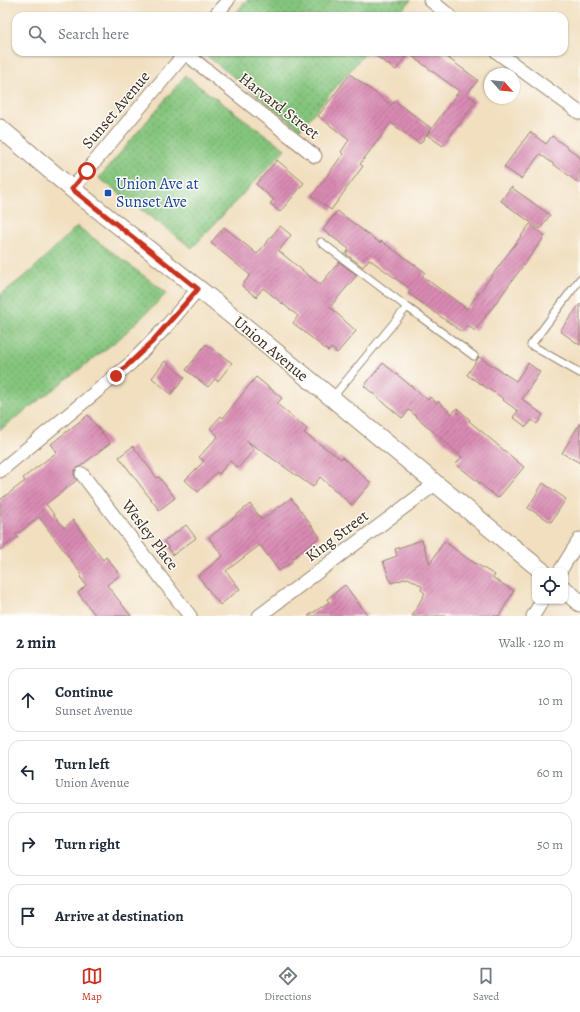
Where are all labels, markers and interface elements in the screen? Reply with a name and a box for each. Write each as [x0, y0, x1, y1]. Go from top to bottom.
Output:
search box [12, 12, 568, 56]
icon: search [26, 23, 48, 45]
text: Search here [58, 24, 129, 44]
street label: Sunset Avenue [77, 66, 155, 154]
street label: Harvard Street [234, 67, 324, 145]
north arrow [484, 68, 520, 104]
route start [78, 162, 96, 180]
place label: Union Ave at Sunset Ave [116, 173, 199, 213]
marker: Union Ave at Sunset Ave [103, 188, 113, 198]
street label: Union Avenue [229, 311, 313, 387]
route end [107, 367, 125, 385]
street label: Wesley Place [116, 495, 184, 575]
street label: King Street [301, 505, 373, 567]
map controls [532, 568, 568, 604]
button: locate [532, 568, 568, 604]
text: 2 min [16, 631, 56, 654]
text: Walk · 120 m [499, 634, 564, 651]
text: Continue [55, 682, 113, 702]
icon: ahead [17, 689, 39, 711]
text: 10 m [538, 692, 563, 709]
text: Sunset Avenue [55, 702, 133, 719]
text: Turn left [55, 754, 110, 774]
icon: left [17, 761, 39, 783]
text: 60 m [537, 764, 563, 781]
text: Union Avenue [55, 774, 129, 791]
icon: right [17, 833, 39, 855]
text: Turn right [55, 834, 120, 854]
text: 50 m [537, 836, 563, 853]
icon: arrive [17, 905, 39, 927]
text: Arrive at destination [55, 906, 184, 926]
tab: Map [81, 965, 103, 1004]
tab: Directions [264, 965, 312, 1004]
tab: Saved [473, 965, 499, 1004]

